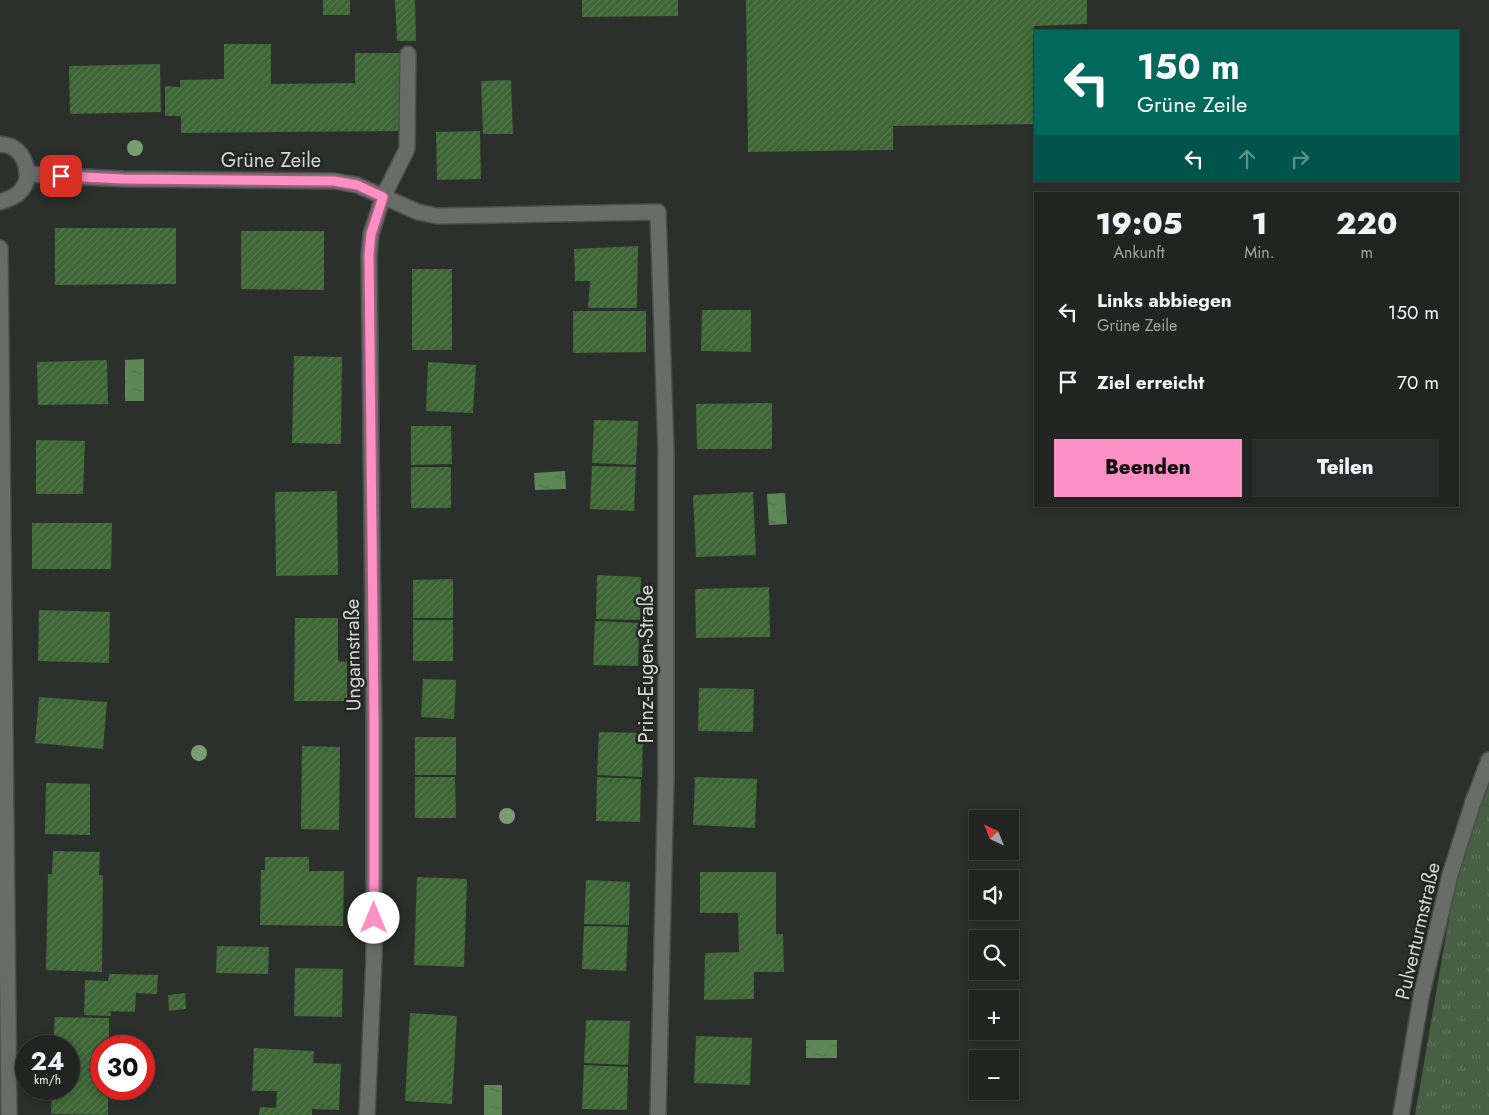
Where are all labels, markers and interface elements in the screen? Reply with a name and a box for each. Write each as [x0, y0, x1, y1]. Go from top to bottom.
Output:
text: 150 m [1137, 42, 1240, 92]
icon: left [1054, 50, 1119, 115]
text: Grüne Zeile [1137, 88, 1247, 120]
icon: left [1180, 145, 1208, 173]
icon: ahead [1233, 145, 1261, 173]
icon: right [1286, 145, 1314, 173]
street label: Grüne Zeile [221, 146, 321, 175]
pin [40, 155, 82, 197]
icon: arrive [47, 162, 75, 190]
text: 19:05 [1096, 202, 1183, 245]
text: 1 [1251, 202, 1267, 245]
text: 220 [1336, 202, 1397, 245]
text: Ankunft [1114, 241, 1165, 264]
text: Min. [1244, 241, 1275, 264]
text: m [1361, 241, 1373, 264]
text: Links abbiegen [1097, 287, 1232, 314]
icon: left [1054, 298, 1082, 326]
text: 150 m [1388, 299, 1439, 326]
text: Grüne Zeile [1097, 314, 1177, 337]
icon: arrive [1054, 368, 1082, 396]
text: Ziel erreicht [1097, 369, 1204, 396]
text: 70 m [1397, 369, 1439, 396]
button: Beenden [1054, 439, 1242, 497]
button: Teilen [1252, 439, 1439, 497]
street label: Prinz-Eugen-Straße [632, 585, 661, 743]
street label: Ungarnstraße [338, 599, 368, 711]
north arrow [969, 810, 1019, 860]
map controls [969, 810, 1019, 1100]
street label: Pulverturmstraße [1388, 860, 1448, 1002]
button: sound [969, 870, 1019, 920]
position arrow [347, 891, 399, 943]
button: search [969, 930, 1019, 980]
button: + [969, 990, 1019, 1040]
speed limit sign: 30 [90, 1035, 155, 1100]
text: 24 [31, 1043, 64, 1079]
button: − [969, 1050, 1019, 1100]
text: km/h [34, 1071, 61, 1089]

